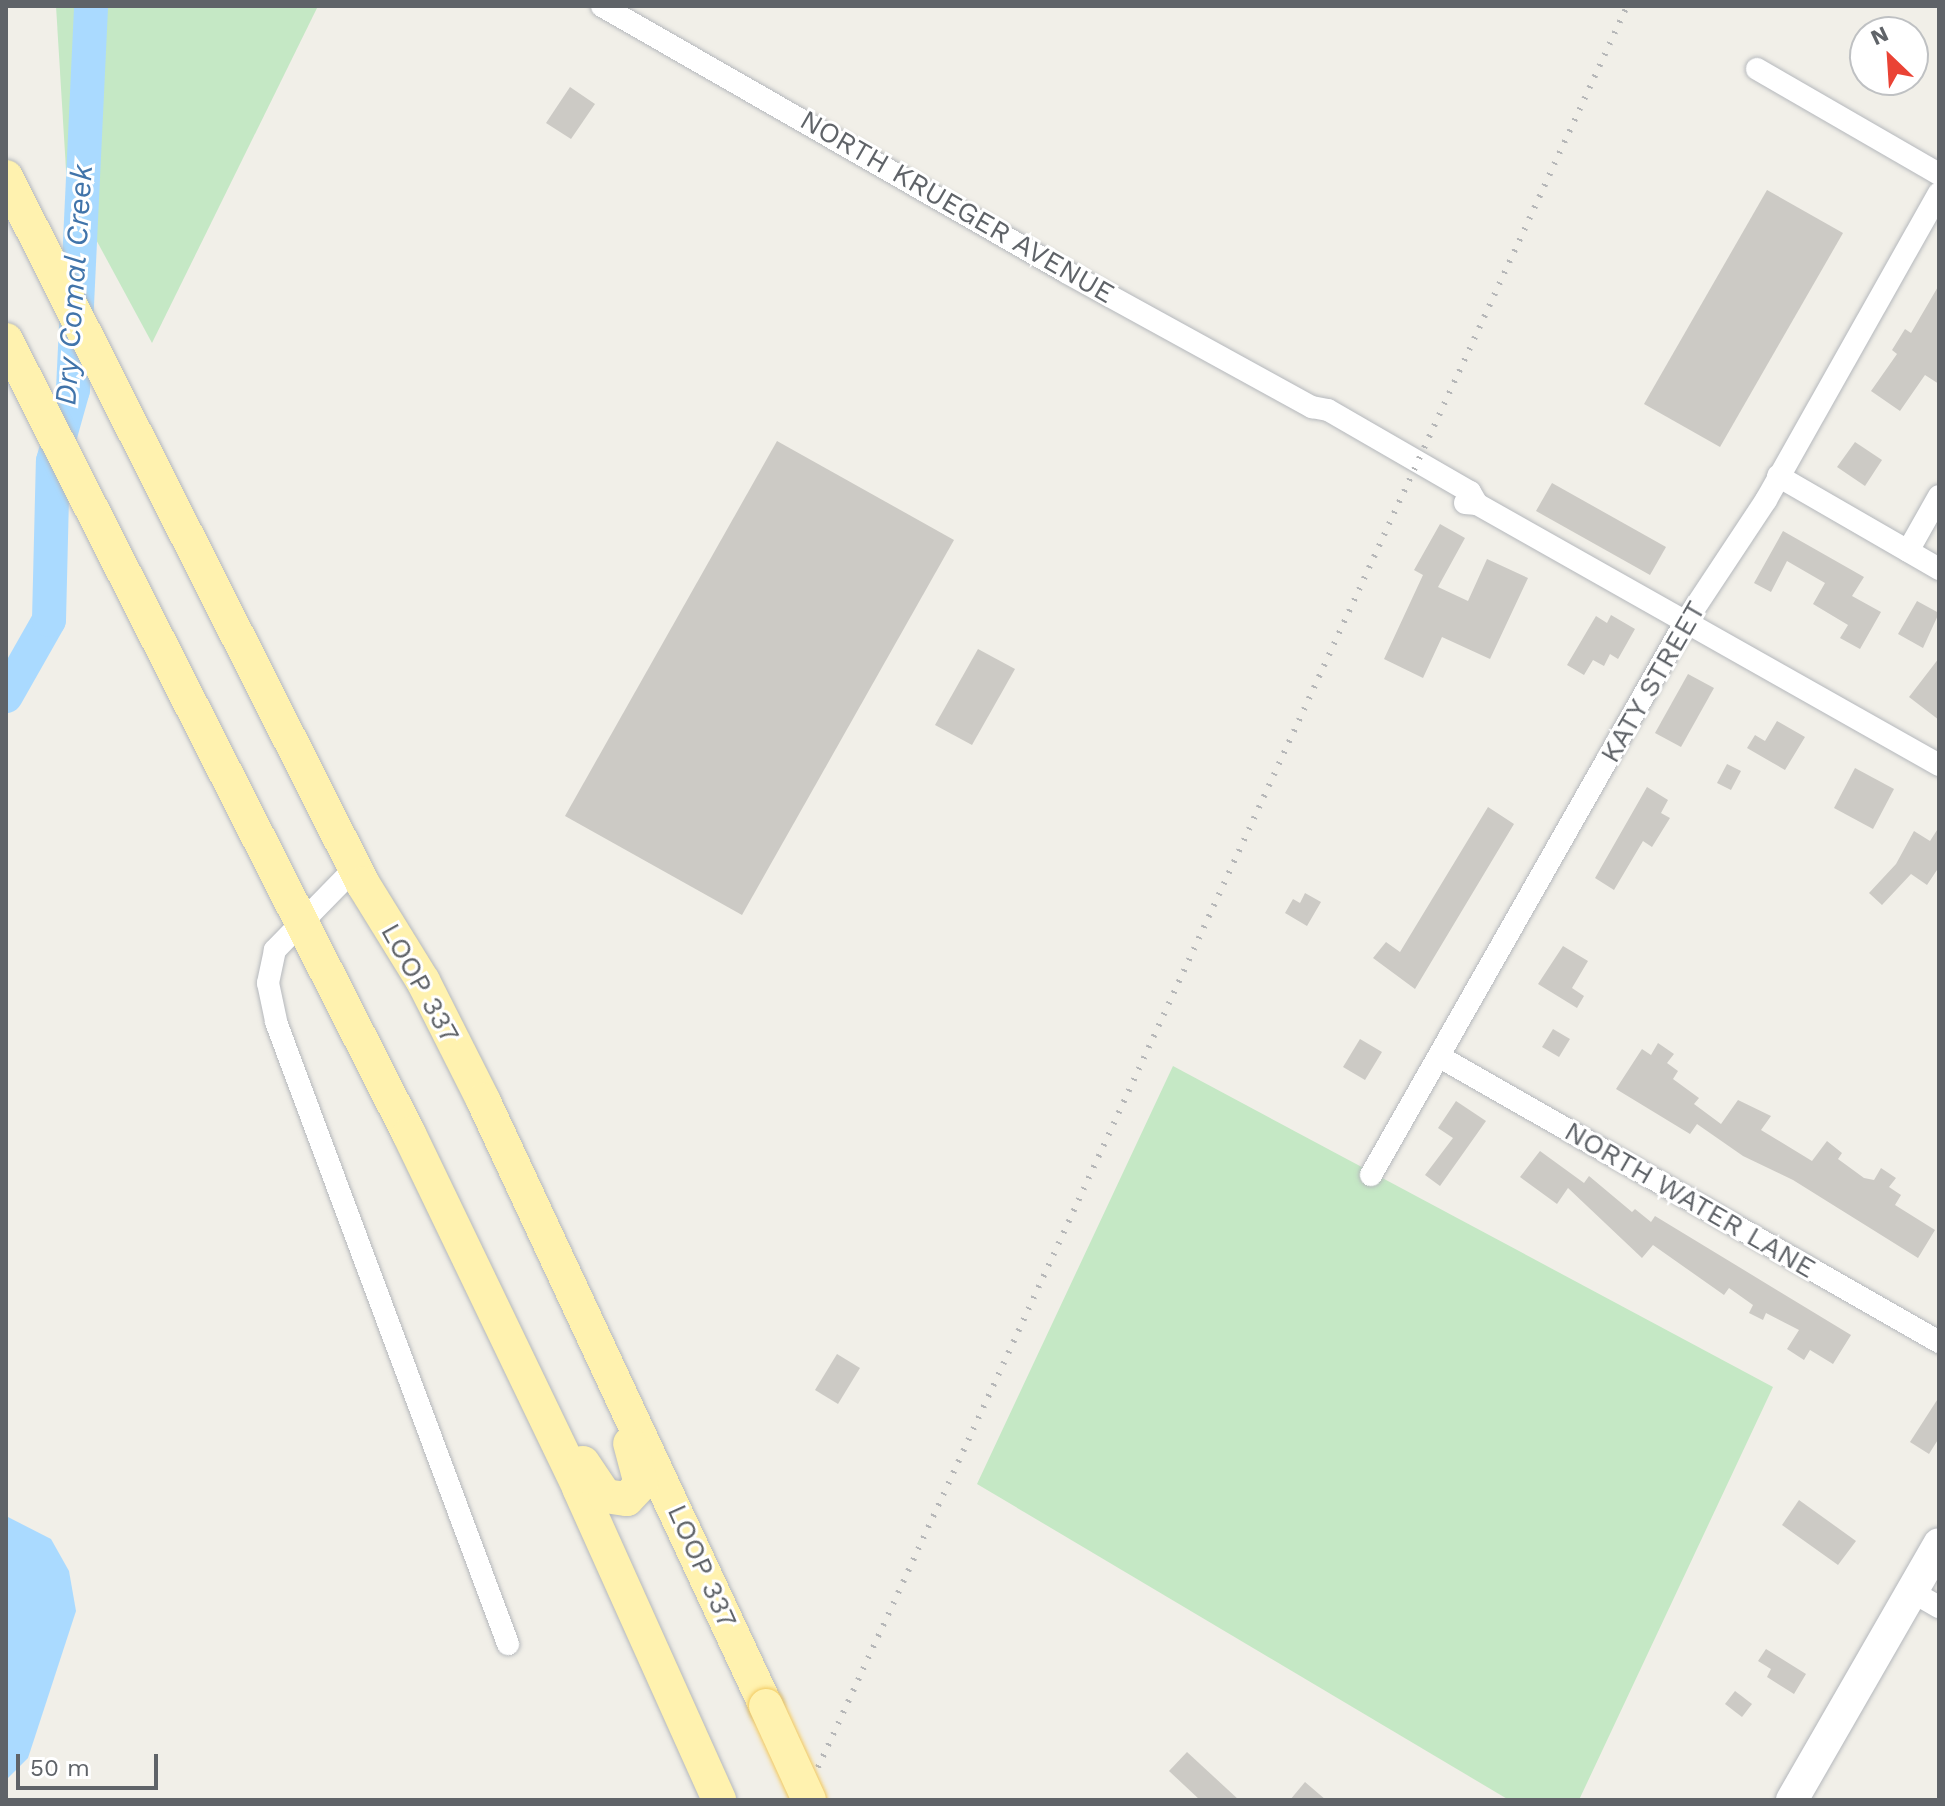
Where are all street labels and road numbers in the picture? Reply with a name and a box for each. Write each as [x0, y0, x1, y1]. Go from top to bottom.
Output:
street label: NORTH KRUEGER AVENUE [794, 103, 1120, 311]
street label: KATY STREET [1593, 595, 1713, 769]
street label: LOOP 337 [373, 917, 467, 1049]
street label: NORTH WATER LANE [1558, 1114, 1822, 1286]
street label: LOOP 337 [660, 1499, 744, 1633]

